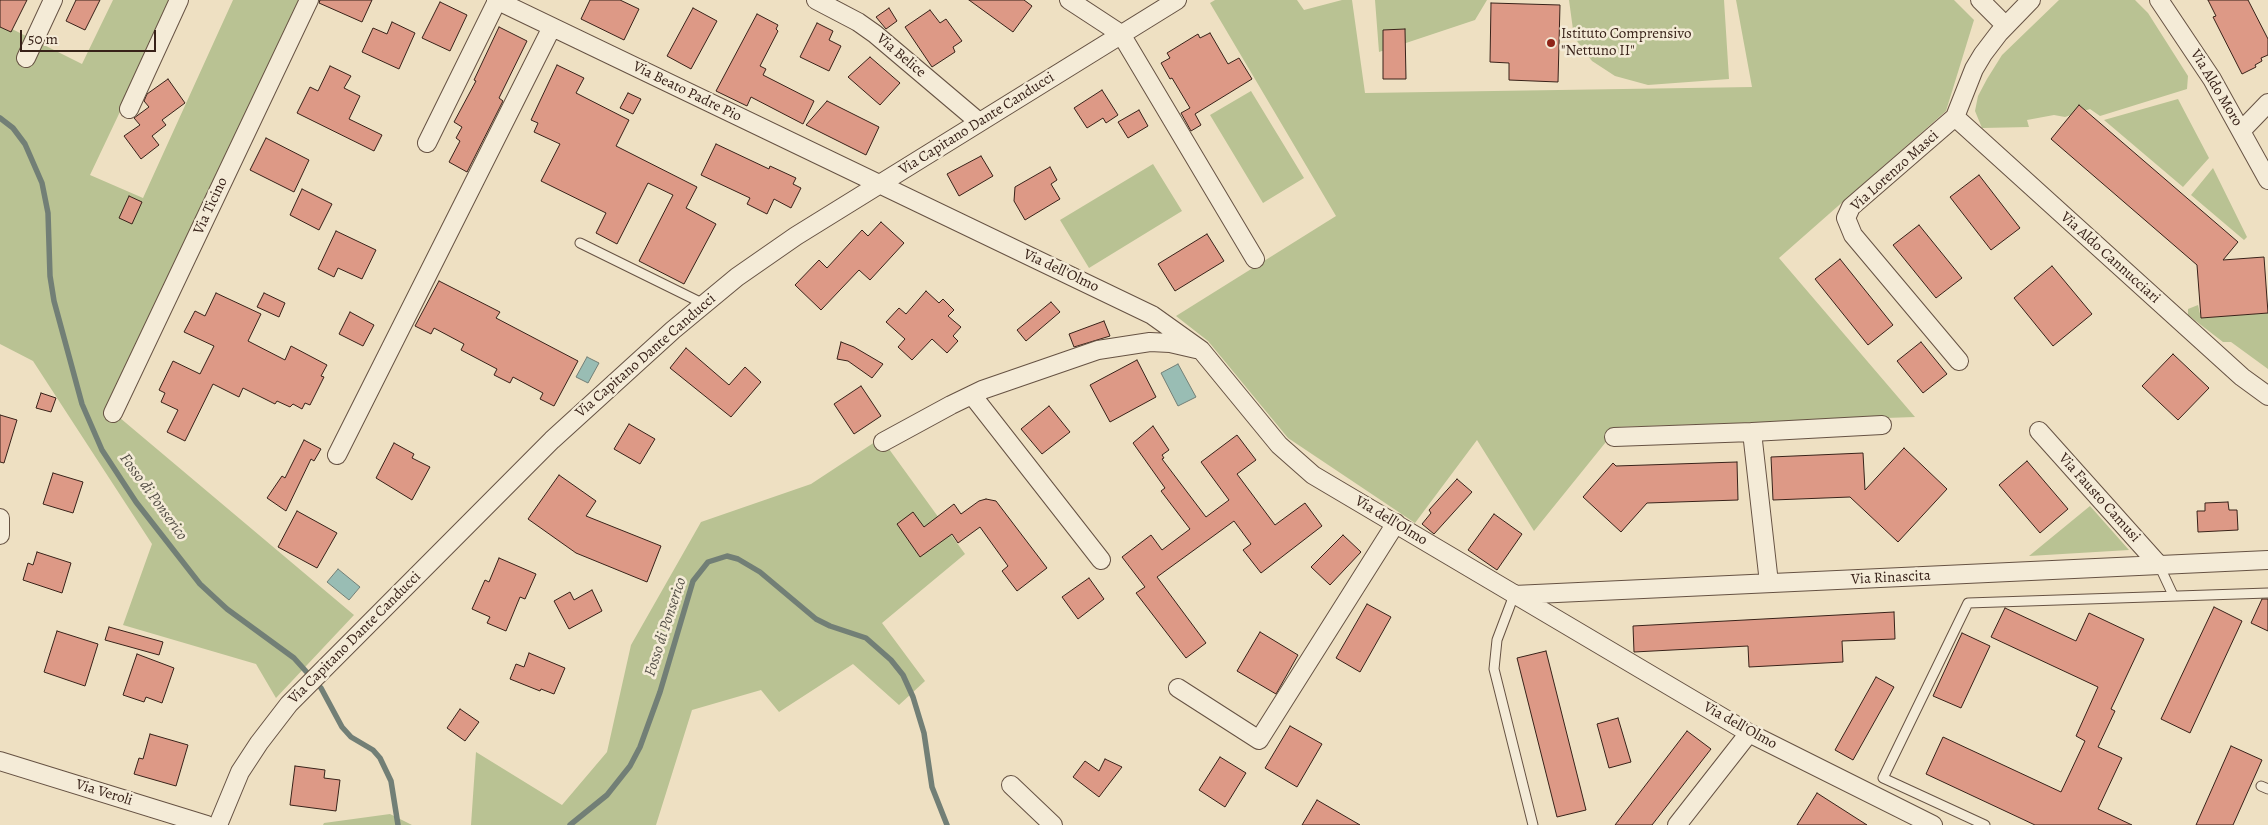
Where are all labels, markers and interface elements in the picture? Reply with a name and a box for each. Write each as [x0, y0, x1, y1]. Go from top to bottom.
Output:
scale bar [22, 20, 159, 52]
place label: Istituto Comprensivo "Nettuno II" [1561, 25, 1691, 60]
text: 50 m [28, 29, 58, 49]
street label: Via Belice [873, 30, 929, 82]
marker: Istituto Comprensivo "Nettuno II" [1545, 37, 1557, 49]
street label: Via Aldo Moro [2186, 46, 2246, 130]
street label: Via Beato Padre Pio [630, 58, 744, 126]
street label: Via Capitano Dante Canducci [896, 69, 1058, 179]
street label: Via Lorenzo Masci [1847, 127, 1943, 215]
street label: Via Ticino [190, 175, 232, 237]
street label: Via Aldo Cannucciari [2056, 208, 2164, 308]
street label: Via dell'Olmo [1020, 246, 1102, 296]
street label: Via Capitano Dante Canducci [572, 290, 720, 422]
water label: Fosso di Ponserico [115, 450, 191, 544]
street label: Via Fausto Camusi [2054, 450, 2144, 546]
street label: Via dell'Olmo [1351, 492, 1431, 550]
street label: Via Rinascita [1851, 567, 1931, 589]
street label: Via Capitano Dante Canducci [285, 568, 425, 708]
water label: Fosso di Ponserico [641, 575, 691, 679]
street label: Via dell'Olmo [1700, 698, 1780, 754]
street label: Via Veroli [73, 776, 135, 810]

